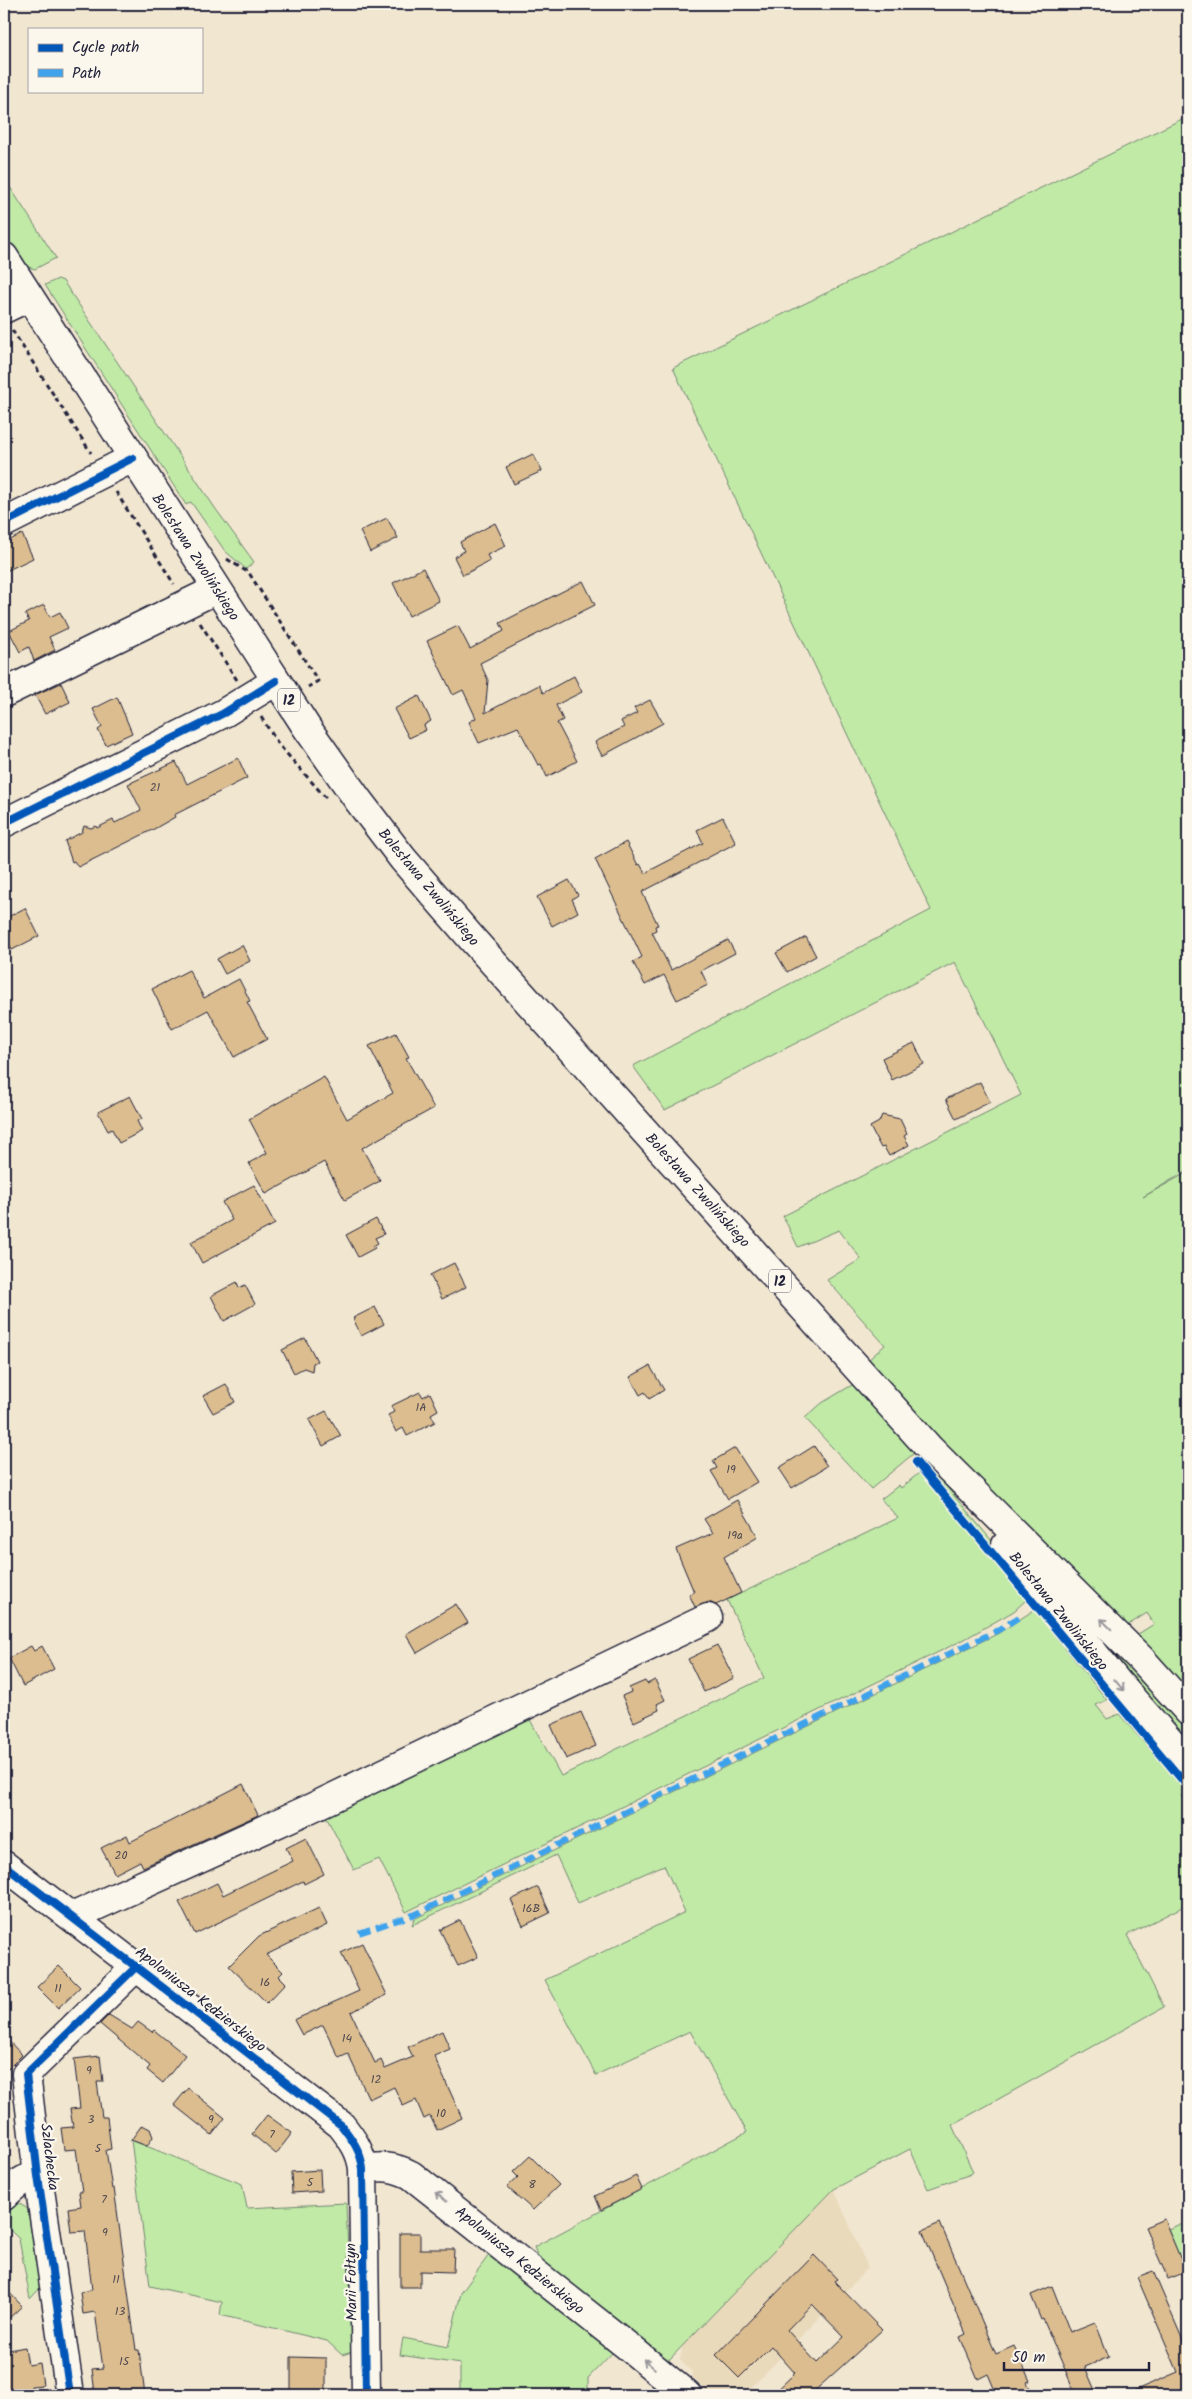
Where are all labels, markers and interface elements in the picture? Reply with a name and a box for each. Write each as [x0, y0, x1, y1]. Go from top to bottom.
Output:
legend [28, 28, 202, 92]
text: Cycle path [72, 36, 139, 60]
text: Path [72, 62, 101, 86]
street label: Bolesława Zwolińskiego [145, 489, 246, 626]
road number: 12 [278, 688, 300, 712]
house number: 21 [150, 778, 161, 797]
street label: Bolesława Zwolińskiego [372, 823, 485, 952]
street label: Bolesława Zwolińskiego [639, 1128, 756, 1254]
road number: 12 [769, 1270, 791, 1292]
house number: 1A [415, 1398, 427, 1417]
house number: 19 [726, 1460, 736, 1479]
house number: 19a [727, 1526, 743, 1545]
street label: Bolesława Zwolińskiego [1002, 1547, 1114, 1677]
one-way arrow [1101, 1619, 1113, 1631]
one-way arrow [1114, 1678, 1125, 1691]
house number: 20 [115, 1846, 127, 1865]
house number: 16B [522, 1899, 540, 1918]
street label: Apoloniusza Kędzierskiego [130, 1941, 271, 2059]
house number: 16 [260, 1973, 270, 1992]
house number: 11 [54, 1979, 62, 1998]
house number: 14 [342, 2029, 353, 2048]
house number: 9 [86, 2061, 92, 2080]
house number: 12 [371, 2070, 381, 2089]
house number: 10 [436, 2104, 446, 2123]
house number: 3 [88, 2110, 95, 2129]
house number: 9 [208, 2110, 214, 2129]
street label: Szlachecka [33, 2122, 65, 2192]
house number: 7 [269, 2125, 275, 2144]
house number: 5 [95, 2139, 103, 2158]
house number: 5 [307, 2173, 315, 2192]
house number: 8 [528, 2175, 536, 2194]
house number: 7 [101, 2190, 107, 2209]
one-way arrow [434, 2191, 447, 2202]
street label: Apoloniusza Kędzierskiego [449, 2201, 590, 2321]
house number: 9 [102, 2223, 108, 2242]
street label: Marii Fołtyn [339, 2243, 365, 2321]
house number: 11 [112, 2270, 120, 2289]
house number: 13 [115, 2302, 125, 2321]
scale bar [1004, 2339, 1150, 2371]
text: 50 m [1012, 2346, 1046, 2370]
house number: 15 [119, 2352, 131, 2371]
one-way arrow [643, 2358, 656, 2370]

